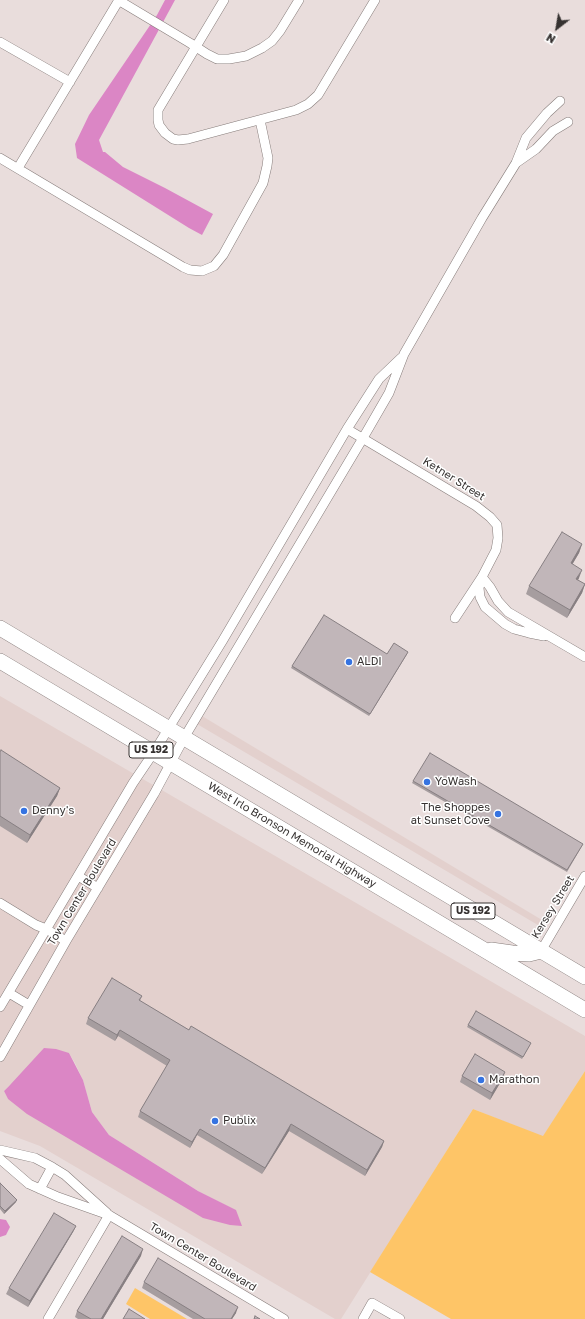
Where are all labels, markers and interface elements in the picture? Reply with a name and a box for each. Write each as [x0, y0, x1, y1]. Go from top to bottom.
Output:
north arrow [537, 8, 577, 48]
text: N [544, 31, 557, 46]
street label: Ketner Street [420, 455, 488, 503]
place label: ALDI [357, 655, 382, 669]
marker: ALDI [344, 657, 354, 667]
road number: US 192 [129, 742, 173, 758]
place label: YoWash [435, 775, 477, 789]
marker: YoWash [422, 777, 432, 787]
street label: West Irlo Bronson Memorial Highway [205, 779, 379, 891]
place label: The Shoppes at Sunset Cove [411, 801, 490, 827]
place label: Denny's [32, 804, 74, 818]
marker: Denny's [19, 806, 29, 816]
marker: The Shoppes at Sunset Cove [493, 809, 503, 819]
street label: Town Center Boulevard [45, 836, 119, 948]
street label: Kersey Street [529, 873, 577, 941]
road number: US 192 [451, 903, 495, 919]
place label: Marathon [489, 1073, 539, 1087]
marker: Marathon [476, 1075, 486, 1085]
place label: Publix [223, 1114, 256, 1128]
marker: Publix [210, 1116, 220, 1126]
street label: Town Center Boulevard [147, 1220, 259, 1294]

